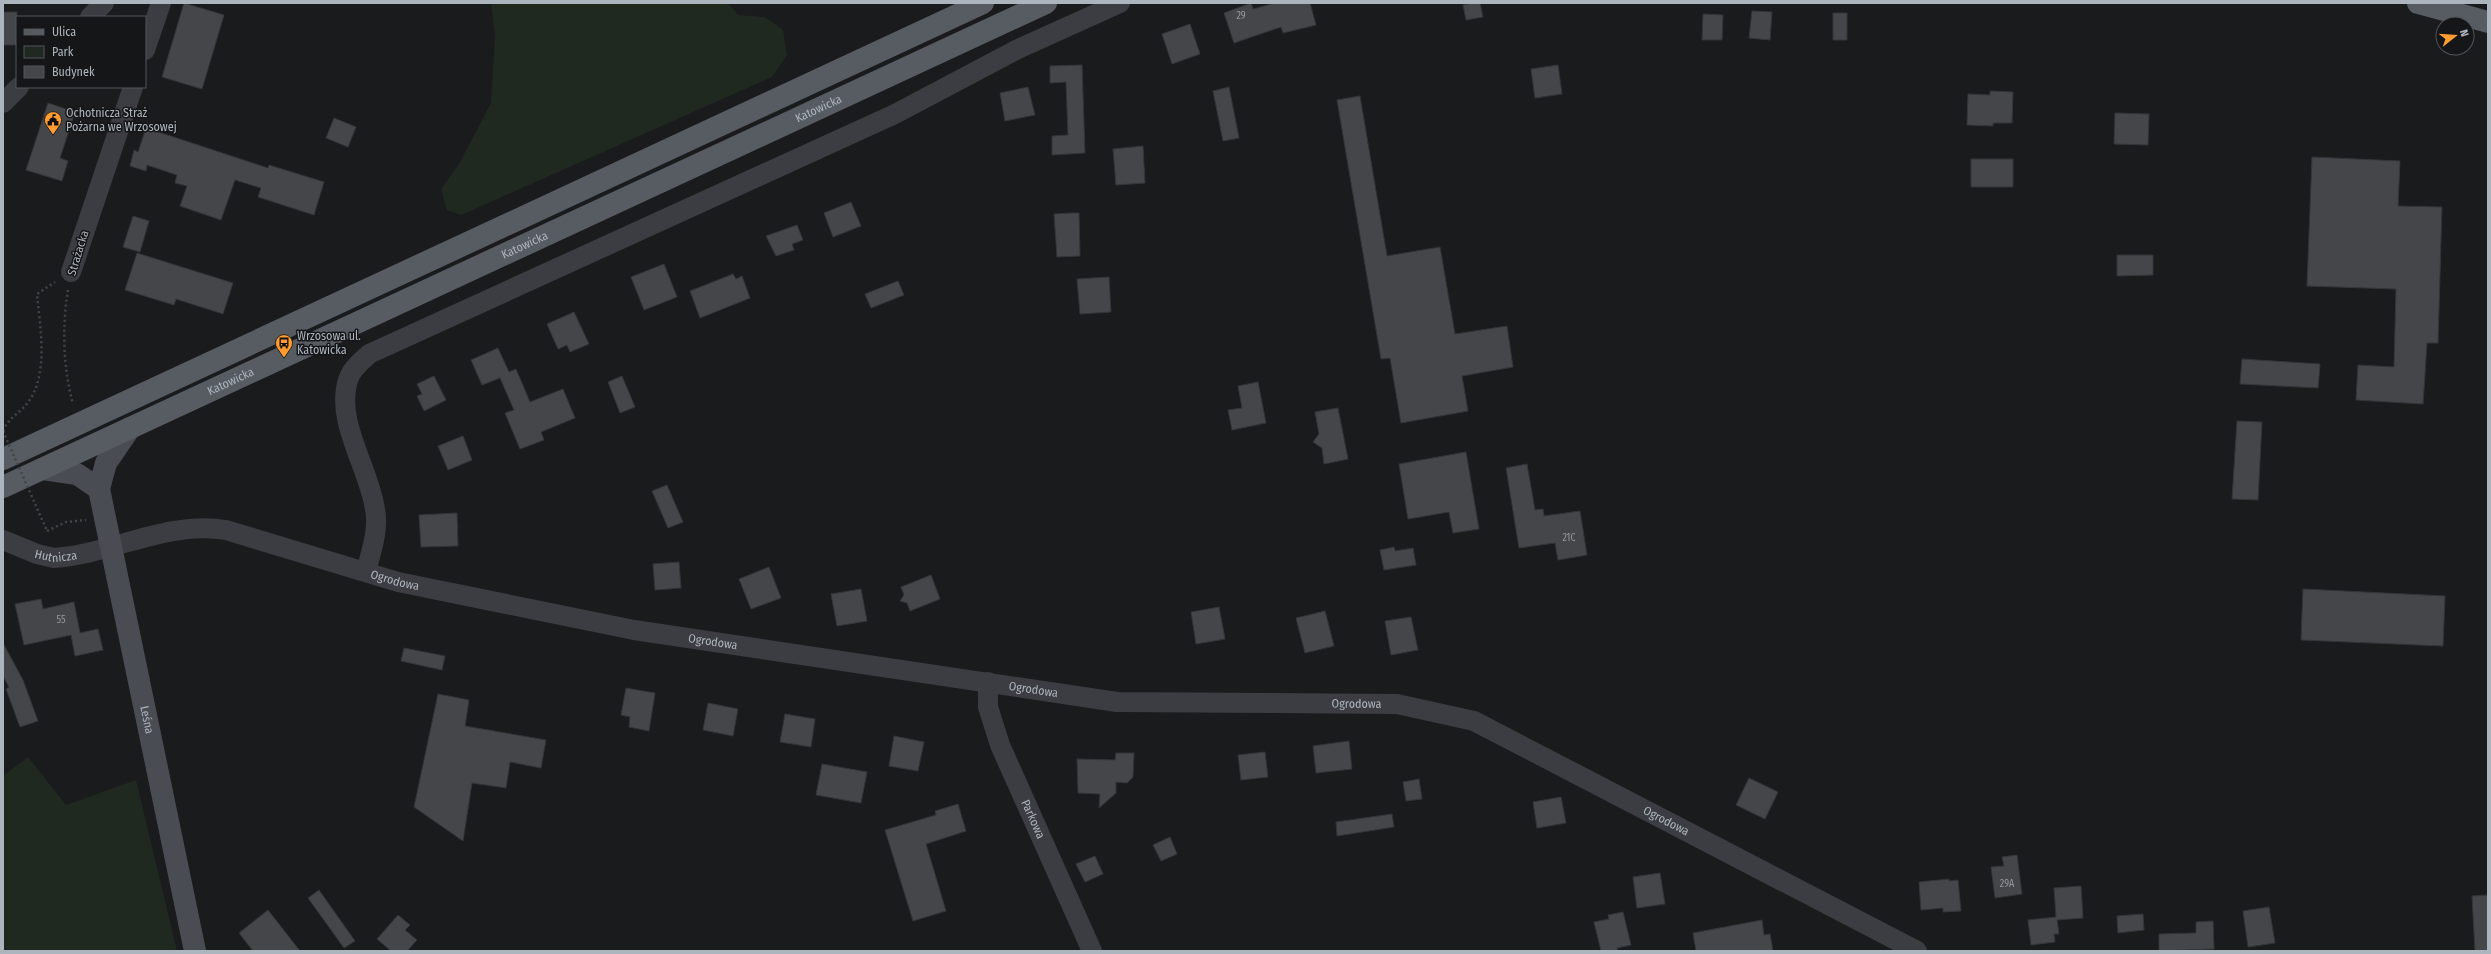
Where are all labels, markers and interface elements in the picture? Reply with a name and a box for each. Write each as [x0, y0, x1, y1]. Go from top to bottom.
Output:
house number: 29 [1236, 10, 1246, 22]
legend [16, 16, 146, 88]
north arrow [2435, 16, 2475, 56]
text: Ulica [52, 25, 76, 39]
text: N [2457, 28, 2471, 38]
text: Park [52, 45, 74, 59]
text: Budynek [52, 65, 95, 79]
street label: Katowicka [793, 92, 844, 125]
place label: Ochotnicza Straż Pożarna we Wrzosowej [66, 106, 177, 134]
public building icon: Ochotnicza Straż Pożarna we Wrzosowej [43, 110, 63, 135]
street label: Katowicka [499, 228, 550, 262]
street label: Strażacka [65, 229, 92, 277]
place label: Wrzosowa ul. Katowicka [297, 329, 361, 357]
bus stop icon: Wrzosowa ul. Katowicka [274, 333, 294, 358]
street label: Katowicka [205, 365, 256, 398]
house number: 21C [1562, 532, 1576, 544]
street label: Hutnicza [33, 547, 78, 565]
street label: Ogrodowa [369, 567, 421, 593]
house number: 55 [56, 614, 66, 626]
street label: Ogrodowa [687, 631, 739, 652]
street label: Ogrodowa [1008, 679, 1059, 700]
street label: Ogrodowa [1332, 697, 1381, 711]
street label: Leśna [137, 704, 157, 735]
street label: Parkowa [1018, 797, 1048, 841]
street label: Ogrodowa [1641, 803, 1692, 839]
house number: 29A [2000, 878, 2015, 890]

